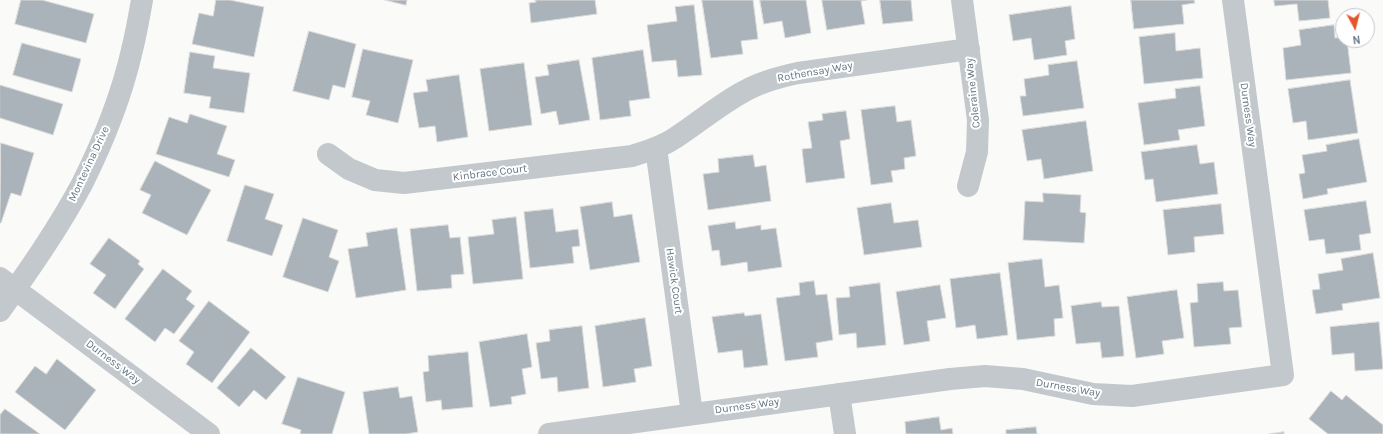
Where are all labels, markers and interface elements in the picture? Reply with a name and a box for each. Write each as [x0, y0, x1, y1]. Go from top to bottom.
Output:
north arrow [1335, 8, 1375, 48]
text: N [1352, 32, 1361, 46]
street label: Coleraine Way [963, 57, 983, 129]
street label: Rothensay Way [776, 59, 854, 85]
street label: Durness Way [1237, 82, 1259, 148]
street label: Montevina Drive [66, 124, 112, 204]
street label: Kinbrace Court [452, 162, 528, 184]
street label: Hawick Court [663, 247, 685, 315]
street label: Durness Way [83, 337, 143, 387]
street label: Durness Way [1035, 376, 1101, 400]
street label: Durness Way [714, 395, 780, 417]

